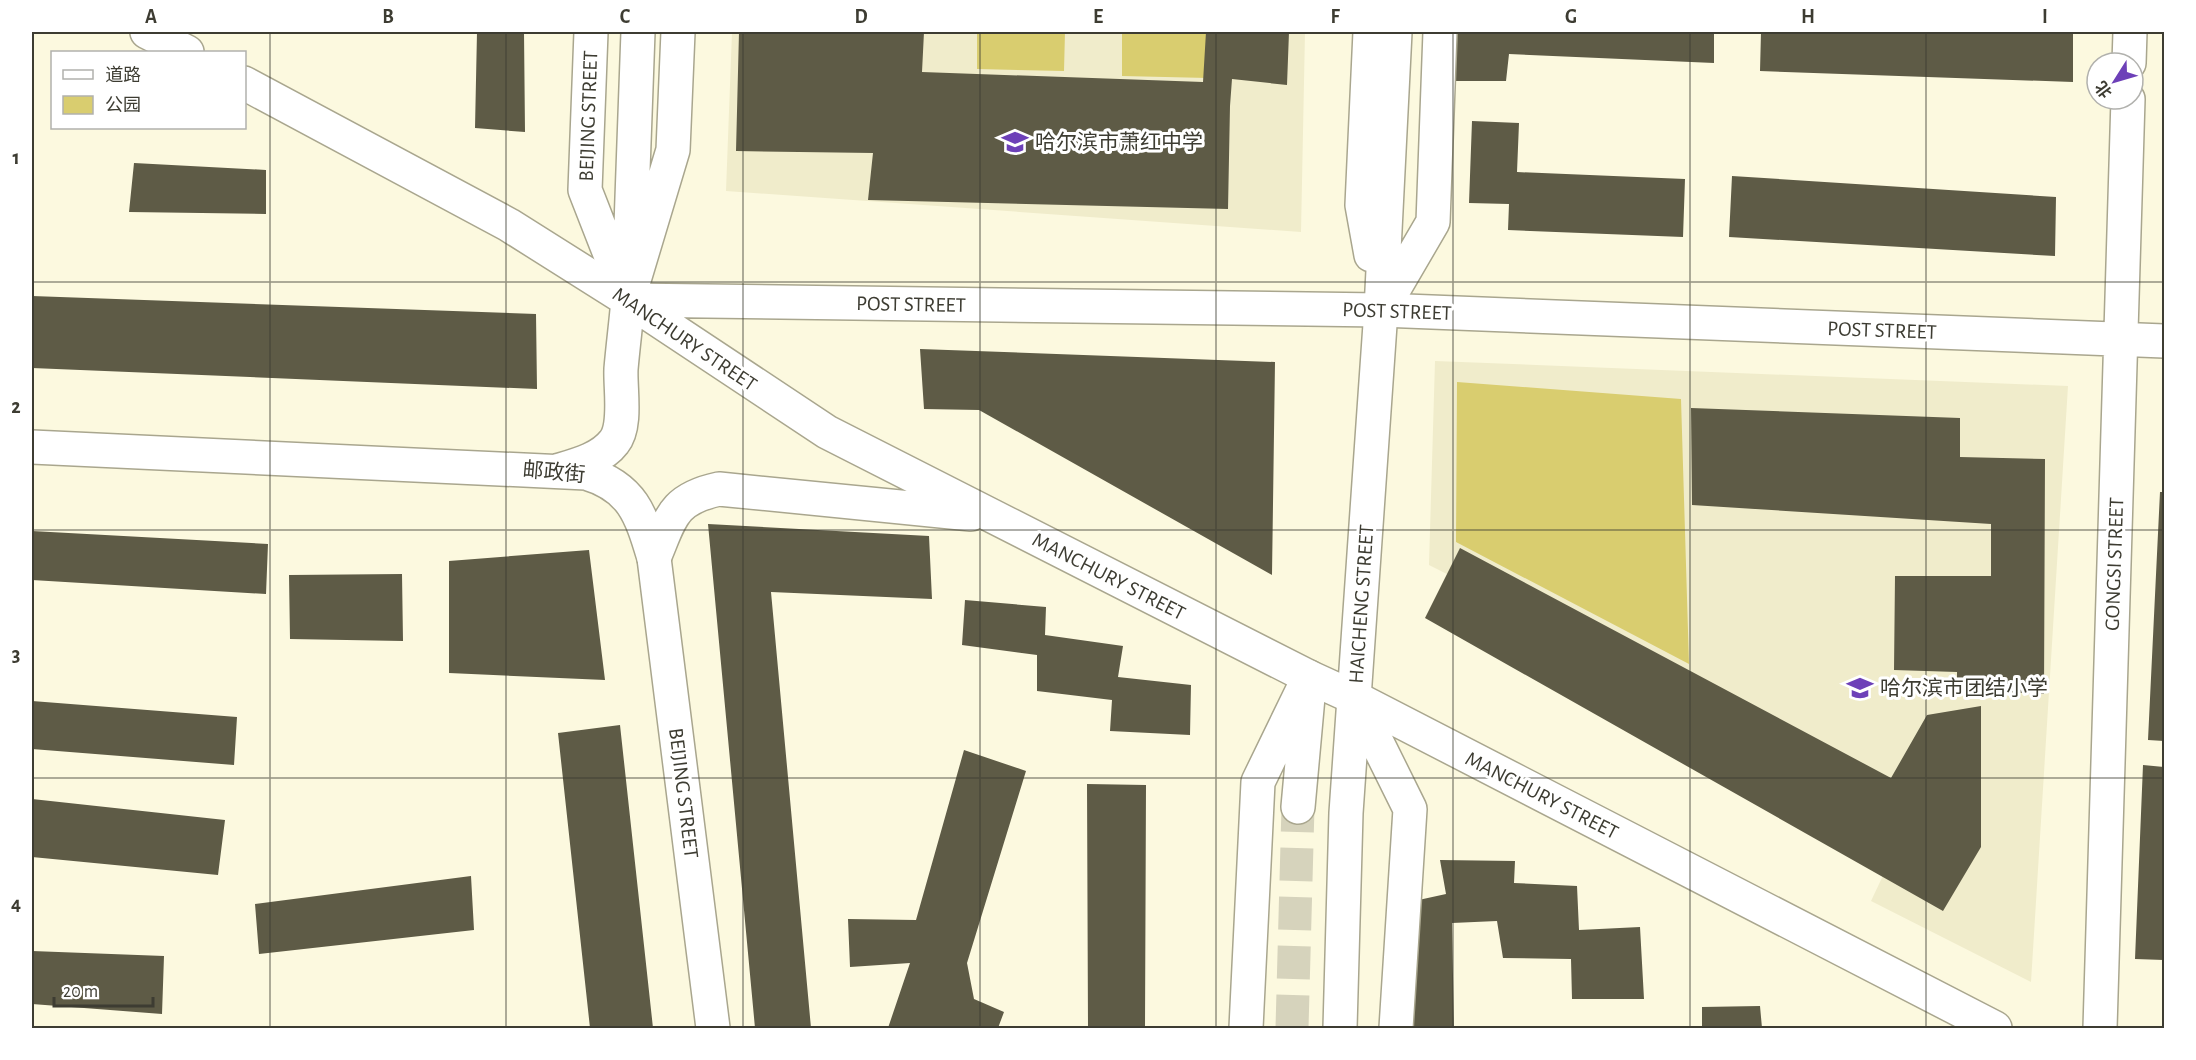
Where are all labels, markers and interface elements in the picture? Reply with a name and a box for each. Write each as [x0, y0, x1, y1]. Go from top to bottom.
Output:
text: A [145, 7, 157, 27]
text: B [382, 7, 394, 27]
text: C [620, 7, 631, 27]
text: D [854, 7, 868, 27]
text: E [1093, 7, 1103, 27]
text: F [1330, 7, 1340, 27]
text: G [1565, 7, 1577, 27]
text: H [1801, 7, 1815, 27]
text: I [2042, 7, 2048, 27]
street label: BEIJING STREET [576, 50, 601, 182]
legend [51, 51, 246, 129]
north arrow [2085, 51, 2145, 111]
text: 道路 [105, 65, 141, 85]
text: 北 [2092, 78, 2115, 101]
text: 公园 [105, 96, 141, 115]
school or university icon: 哈尔滨市萧红中学 [1000, 127, 1030, 157]
place label: 哈尔滨市萧红中学 [1035, 131, 1203, 153]
text: 1 [12, 148, 20, 168]
street label: MANCHURY STREET [609, 284, 761, 395]
street label: POST STREET [856, 293, 966, 316]
street label: POST STREET [1342, 299, 1452, 324]
street label: POST STREET [1827, 318, 1937, 343]
text: 2 [11, 397, 21, 417]
street label: 邮政街 [522, 458, 586, 486]
street label: GONGSI STREET [2102, 497, 2127, 631]
street label: HAICHENG STREET [1345, 524, 1378, 684]
street label: MANCHURY STREET [1029, 529, 1189, 624]
text: 3 [12, 645, 20, 665]
school or university icon: 哈尔滨市团结小学 [1845, 673, 1875, 703]
place label: 哈尔滨市团结小学 [1880, 677, 2048, 699]
street label: BEIJING STREET [665, 727, 702, 859]
street label: MANCHURY STREET [1462, 748, 1622, 843]
text: 4 [11, 894, 21, 914]
scale bar [54, 970, 153, 1008]
text: 20 m [63, 983, 98, 1001]

